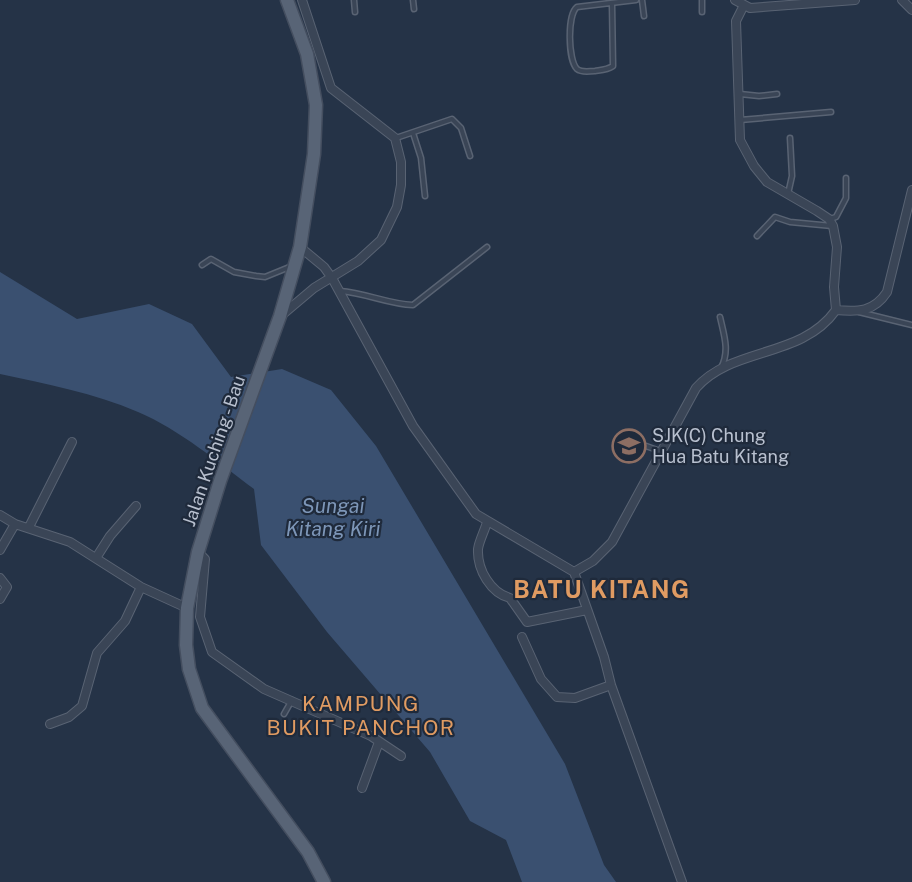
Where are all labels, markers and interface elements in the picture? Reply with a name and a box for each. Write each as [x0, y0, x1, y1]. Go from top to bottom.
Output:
street label: Jalan Kuching - Bau [178, 373, 249, 529]
place label: SJK(C) Chung Hua Batu Kitang [652, 425, 789, 467]
school or university icon: SJK(C) Chung Hua Batu Kitang [611, 428, 647, 464]
water label: Sungai Kitang Kiri [286, 494, 380, 541]
district label: BATU KITANG [513, 575, 691, 603]
district label: KAMPUNG BUKIT PANCHOR [266, 691, 456, 740]

